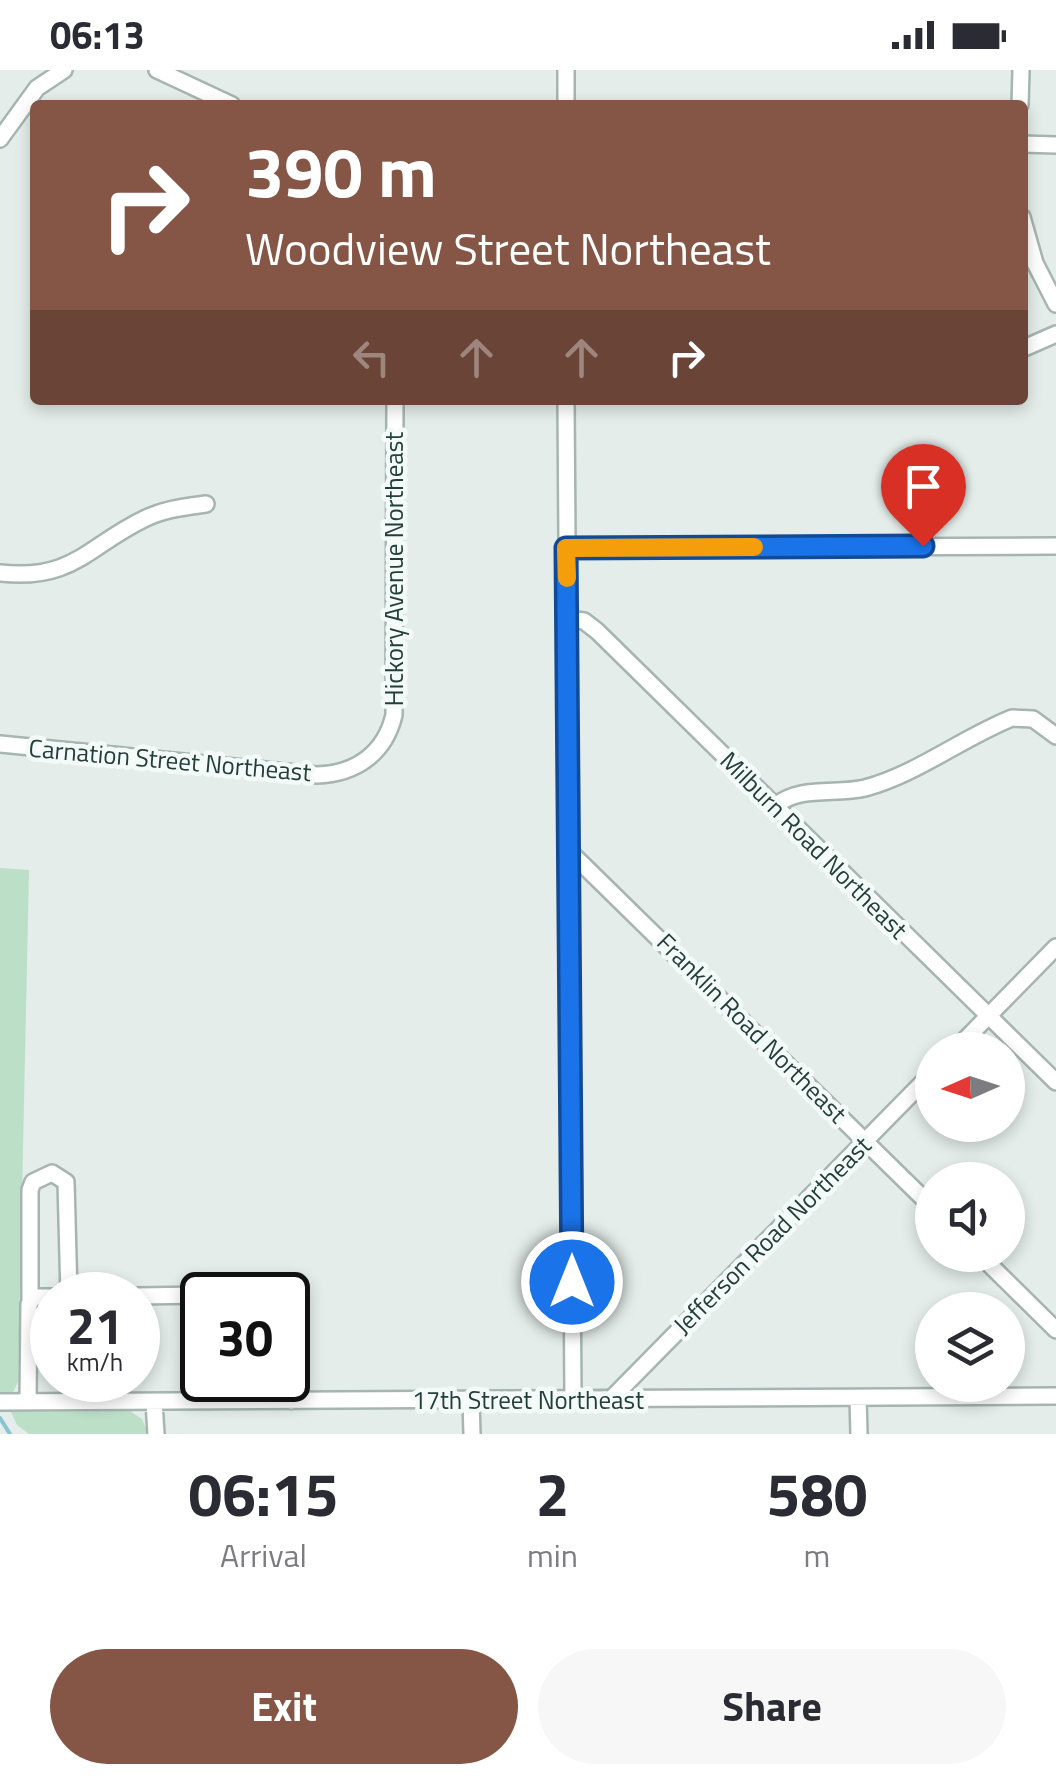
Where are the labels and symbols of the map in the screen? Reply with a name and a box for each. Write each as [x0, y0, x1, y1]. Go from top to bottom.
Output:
street label: Hickory Avenue Northeast [375, 432, 413, 706]
pin [881, 444, 966, 547]
street label: Carnation Street Northeast [27, 729, 313, 791]
street label: Milburn Road Northeast [711, 742, 917, 948]
street label: Franklin Road Northeast [648, 924, 856, 1132]
north arrow [915, 1032, 1025, 1142]
street label: Jefferson Road Northeast [664, 1127, 880, 1343]
position arrow [520, 1230, 624, 1334]
speed limit sign: 30 [180, 1272, 310, 1402]
street label: 17th Street Northeast [412, 1381, 644, 1419]

